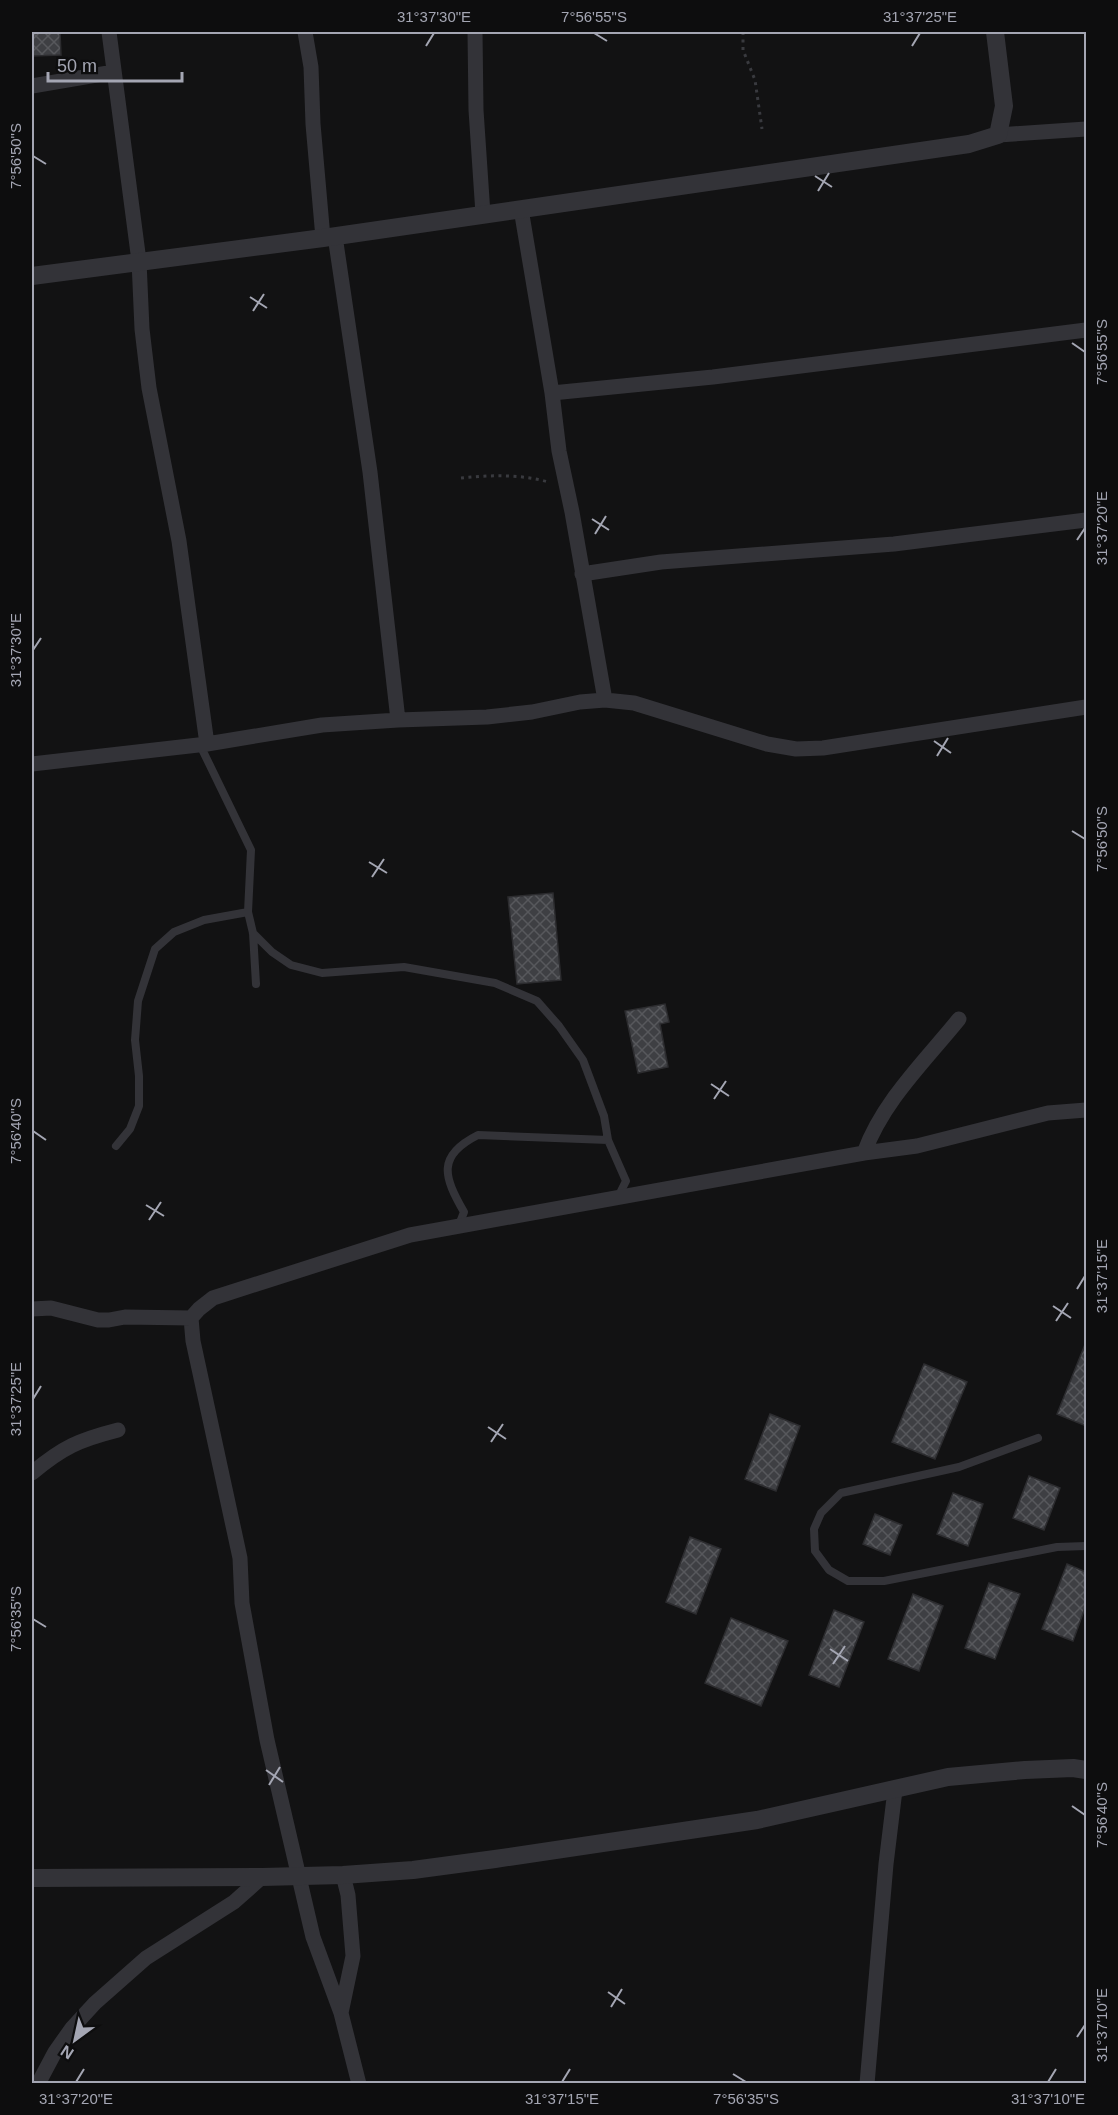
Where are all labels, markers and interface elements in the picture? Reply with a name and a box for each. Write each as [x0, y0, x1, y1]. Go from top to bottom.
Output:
text: 31°37'30"E [397, 8, 471, 25]
text: 7°56'55"S [561, 8, 627, 25]
text: 31°37'25"E [883, 8, 957, 25]
scale bar [48, 45, 182, 83]
text: 50 m [57, 56, 97, 76]
text: 7°56'50"S [7, 123, 24, 189]
text: 7°56'55"S [1093, 319, 1110, 385]
text: 31°37'20"E [1093, 491, 1110, 565]
text: 31°37'30"E [7, 613, 24, 687]
text: 7°56'50"S [1093, 806, 1110, 872]
text: 7°56'40"S [7, 1098, 24, 1164]
text: 31°37'15"E [1093, 1239, 1110, 1313]
text: 31°37'25"E [7, 1362, 24, 1436]
text: 7°56'35"S [7, 1586, 24, 1652]
text: 7°56'40"S [1093, 1782, 1110, 1848]
text: 31°37'10"E [1093, 1988, 1110, 2062]
north arrow [45, 2010, 105, 2070]
text: N [58, 2042, 77, 2062]
text: 31°37'20"E [39, 2090, 113, 2107]
text: 31°37'15"E [525, 2090, 599, 2107]
text: 7°56'35"S [713, 2090, 779, 2107]
text: 31°37'10"E [1011, 2090, 1085, 2107]

